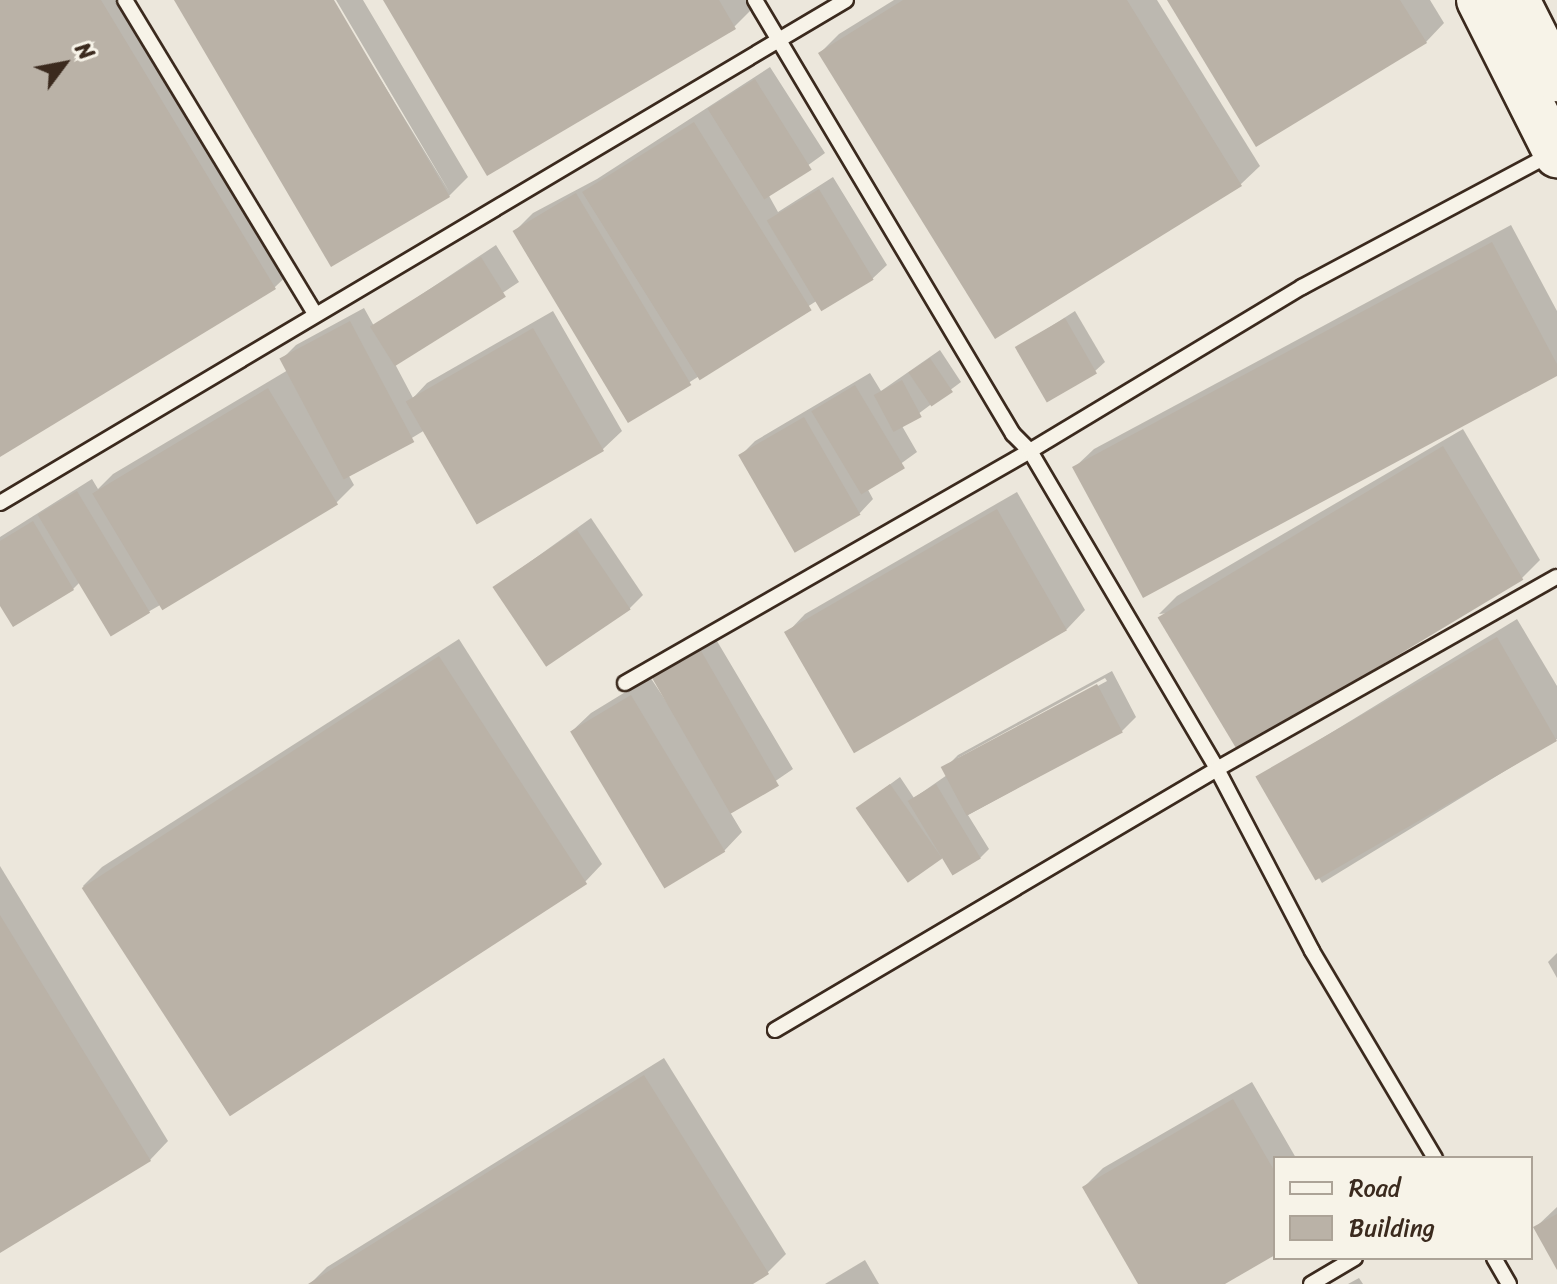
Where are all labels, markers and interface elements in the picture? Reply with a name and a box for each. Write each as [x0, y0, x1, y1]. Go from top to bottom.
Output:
north arrow [24, 24, 104, 104]
text: N [64, 34, 105, 68]
legend [1273, 1156, 1533, 1260]
text: Road [1349, 1167, 1400, 1209]
text: Building [1349, 1207, 1435, 1249]

